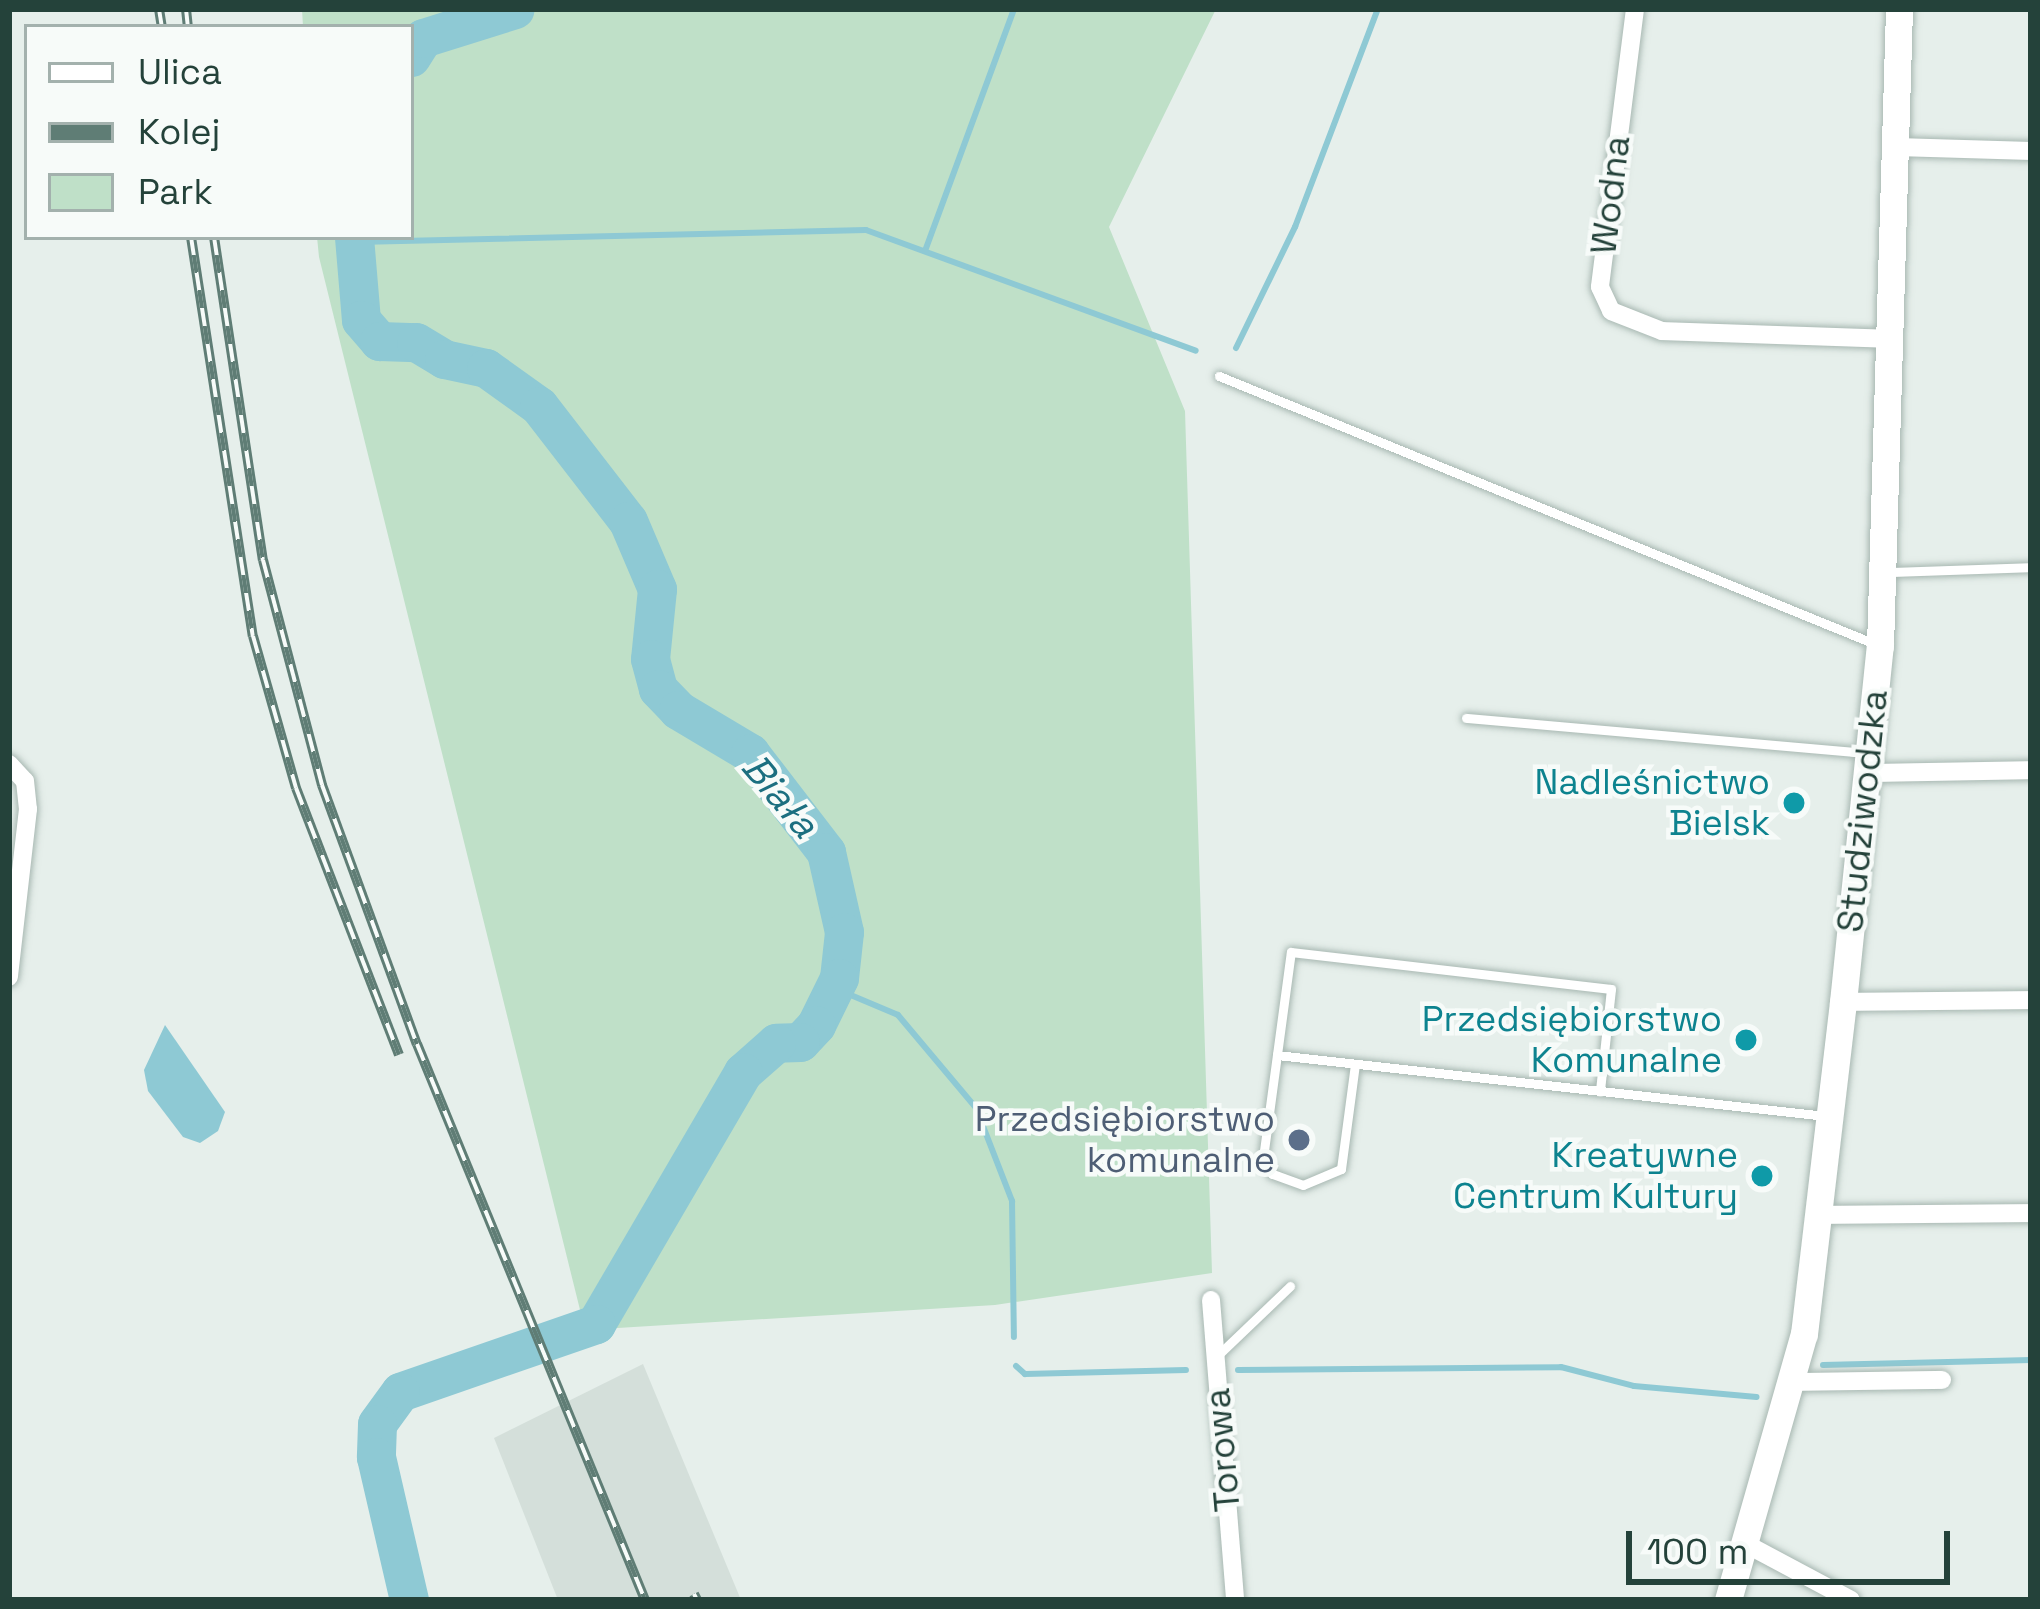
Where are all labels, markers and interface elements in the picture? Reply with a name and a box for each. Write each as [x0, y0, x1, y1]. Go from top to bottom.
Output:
legend [24, 24, 414, 240]
text: Ulica [138, 49, 222, 95]
text: Kolej [138, 109, 221, 155]
street label: Wodna [1582, 133, 1640, 257]
text: Park [138, 169, 213, 215]
street label: Studziwodzka [1829, 688, 1897, 934]
water label: Biała [732, 745, 828, 847]
place label: Nadleśnictwo Bielsk [1535, 760, 1770, 845]
marker: Nadleśnictwo Bielsk [1781, 790, 1807, 816]
place label: Przedsiębiorstwo Komunalne [1422, 997, 1722, 1082]
marker: Przedsiębiorstwo Komunalne [1733, 1027, 1759, 1053]
place label: Przedsiębiorstwo komunalne [975, 1097, 1275, 1182]
marker: Przedsiębiorstwo komunalne [1286, 1127, 1312, 1153]
place label: Kreatywne Centrum Kultury [1453, 1133, 1738, 1218]
marker: Kreatywne Centrum Kultury [1749, 1163, 1775, 1189]
street label: Torowa [1196, 1386, 1250, 1514]
scale bar [1632, 1507, 1956, 1581]
text: 100 m [1647, 1529, 1748, 1575]

